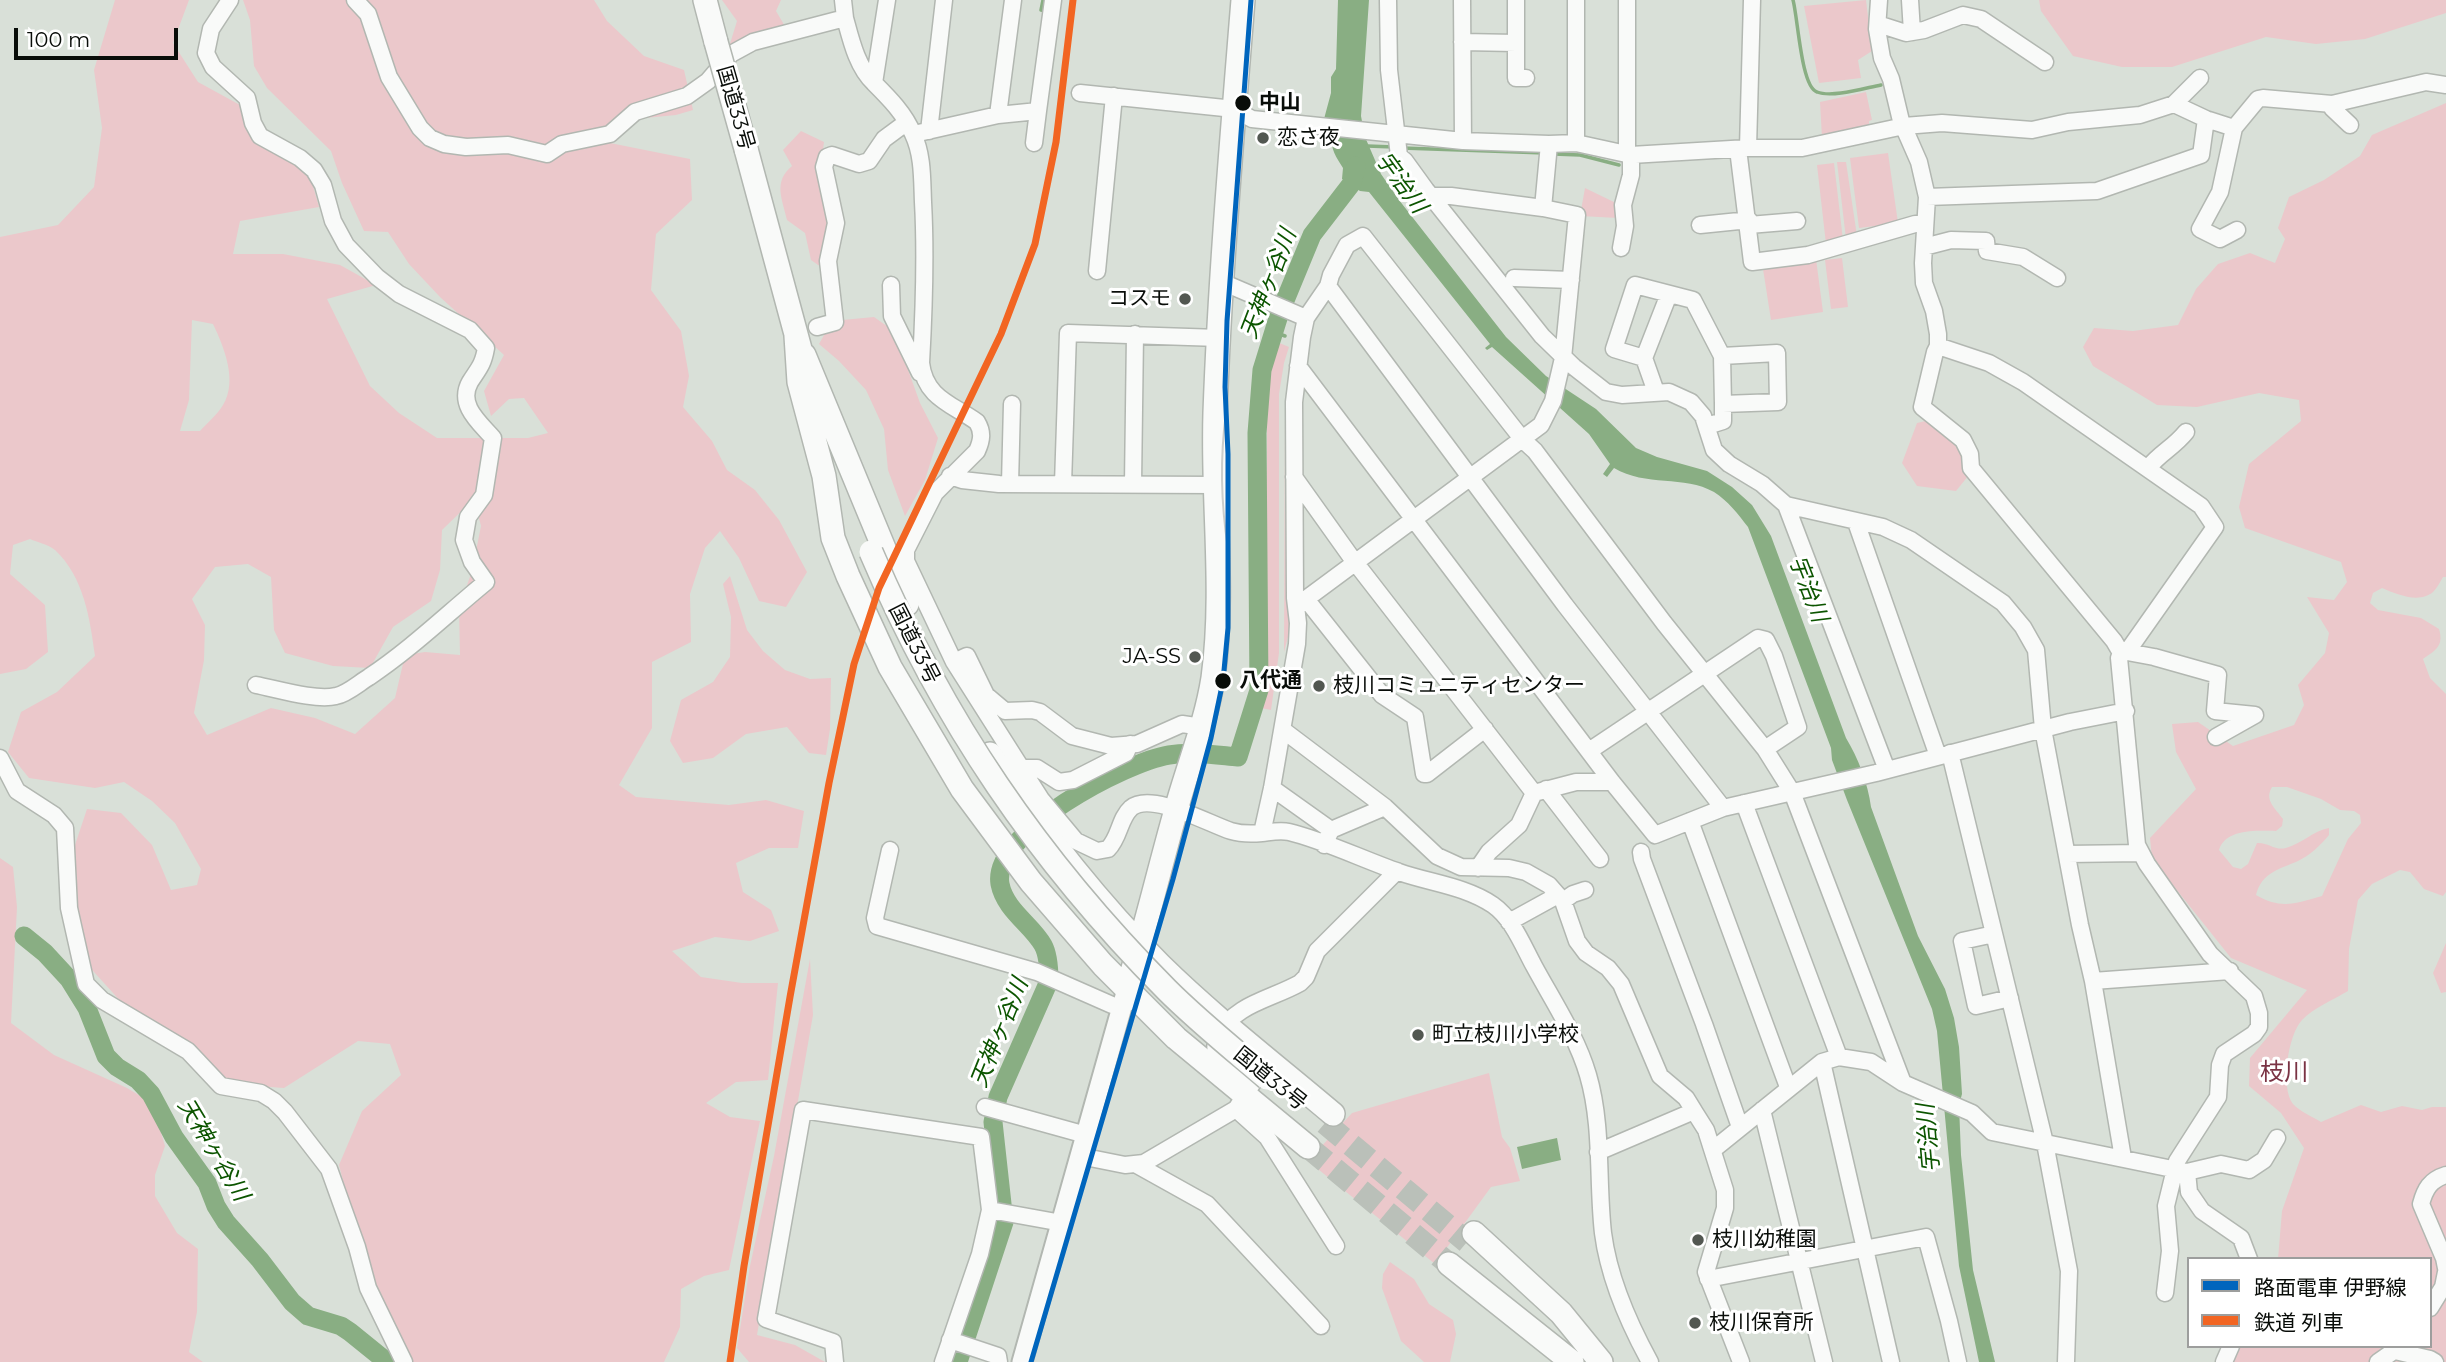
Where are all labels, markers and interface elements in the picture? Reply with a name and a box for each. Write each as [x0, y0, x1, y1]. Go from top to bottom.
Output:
scale bar [18, 14, 182, 58]
text: 100 m [27, 27, 90, 52]
street label: 国道33号 [711, 63, 759, 153]
place label: 中山 [1259, 90, 1301, 116]
marker: 中山 [1233, 93, 1253, 113]
place label: 恋さ夜 [1277, 125, 1340, 151]
marker: 恋さ夜 [1255, 130, 1271, 146]
water label: 宇治川 [1370, 147, 1432, 219]
water label: 天神ヶ谷川 [1236, 225, 1302, 343]
place label: コスモ [1108, 286, 1171, 312]
marker: コスモ [1177, 291, 1193, 307]
water label: 宇治川 [1783, 552, 1833, 626]
street label: 国道33号 [883, 600, 945, 688]
place label: JA-SS [1123, 644, 1181, 670]
marker: JA-SS [1187, 649, 1203, 665]
place label: 八代通 [1239, 668, 1302, 694]
marker: 八代通 [1213, 671, 1233, 691]
place label: 枝川コミュニティセンター [1333, 673, 1585, 699]
marker: 枝川コミュニティセンター [1311, 678, 1327, 694]
water label: 天神ヶ谷川 [966, 975, 1034, 1091]
place label: 町立枝川小学校 [1432, 1022, 1579, 1048]
marker: 町立枝川小学校 [1410, 1027, 1426, 1043]
street label: 国道33号 [1228, 1042, 1312, 1116]
district label: 枝川 [2260, 1059, 2308, 1087]
water label: 天神ヶ谷川 [172, 1094, 254, 1206]
water label: 宇治川 [1912, 1102, 1946, 1174]
place label: 枝川幼稚園 [1712, 1227, 1817, 1253]
marker: 枝川幼稚園 [1690, 1232, 1706, 1248]
legend [2187, 1257, 2432, 1348]
text: 路面電車 伊野線 [2254, 1275, 2407, 1300]
place label: 枝川保育所 [1709, 1310, 1814, 1336]
text: 鉄道 列車 [2254, 1310, 2344, 1335]
marker: 枝川保育所 [1687, 1315, 1703, 1331]

